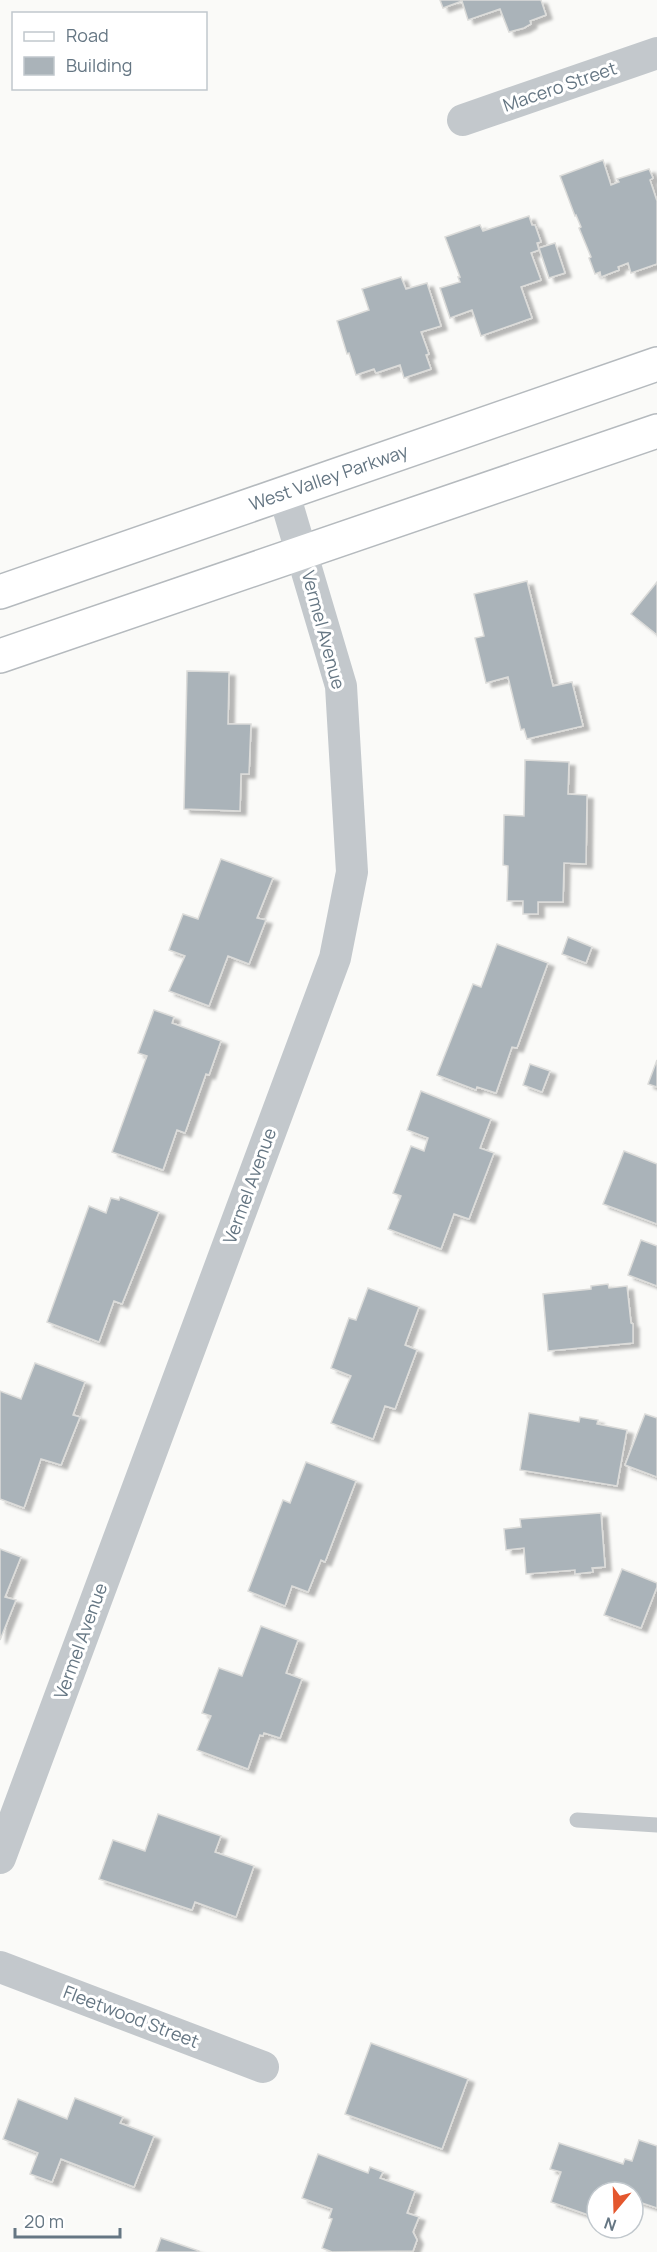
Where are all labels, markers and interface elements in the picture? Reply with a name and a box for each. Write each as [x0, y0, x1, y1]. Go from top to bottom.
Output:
legend [12, 12, 207, 90]
text: Road [66, 23, 109, 47]
text: Building [66, 53, 132, 77]
street label: Macero Street [500, 55, 620, 117]
street label: West Valley Parkway [246, 438, 412, 516]
street label: Vermel Avenue [297, 568, 351, 692]
street label: Vermel Avenue [217, 1124, 281, 1247]
street label: Vermel Avenue [48, 1579, 112, 1702]
street label: Fleetwood Street [60, 1979, 203, 2053]
north arrow [585, 2180, 645, 2240]
scale bar [15, 2201, 120, 2239]
text: 20 m [24, 2209, 64, 2233]
text: N [601, 2212, 619, 2236]

